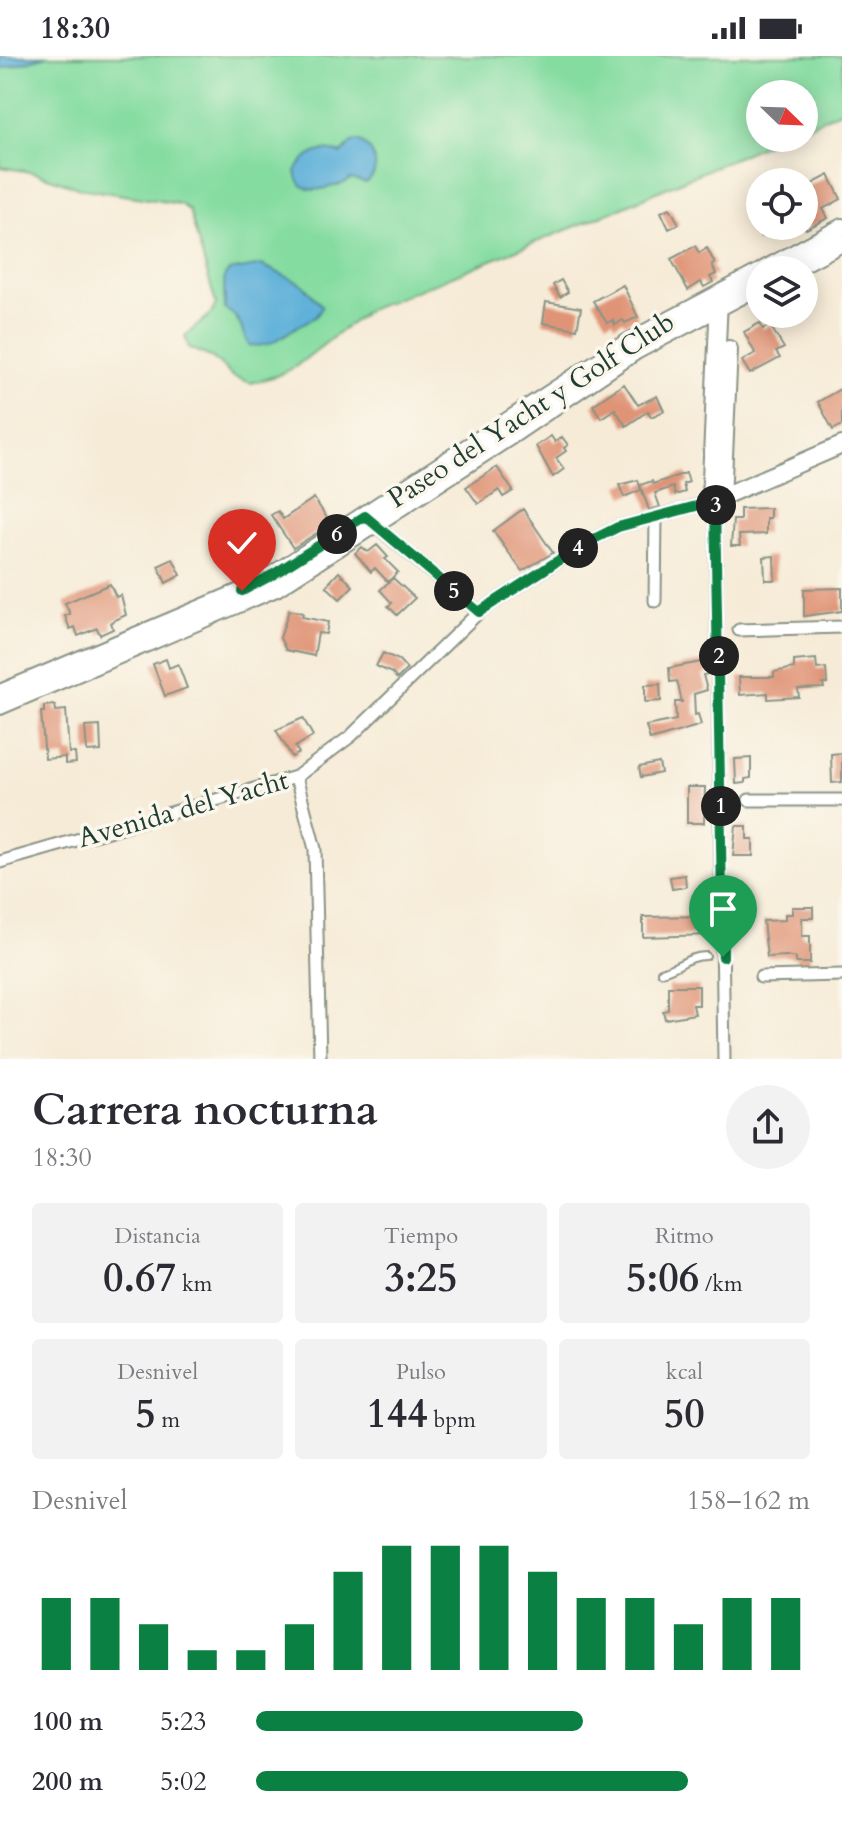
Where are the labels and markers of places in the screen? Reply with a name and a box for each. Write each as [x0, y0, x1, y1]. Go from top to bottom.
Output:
pin: 3 [696, 485, 736, 525]
pin [208, 509, 276, 591]
pin: 6 [317, 514, 357, 554]
pin: 4 [558, 528, 598, 568]
pin: 5 [434, 571, 474, 611]
pin: 2 [699, 636, 739, 676]
pin: 1 [701, 786, 741, 826]
pin [689, 875, 757, 957]

